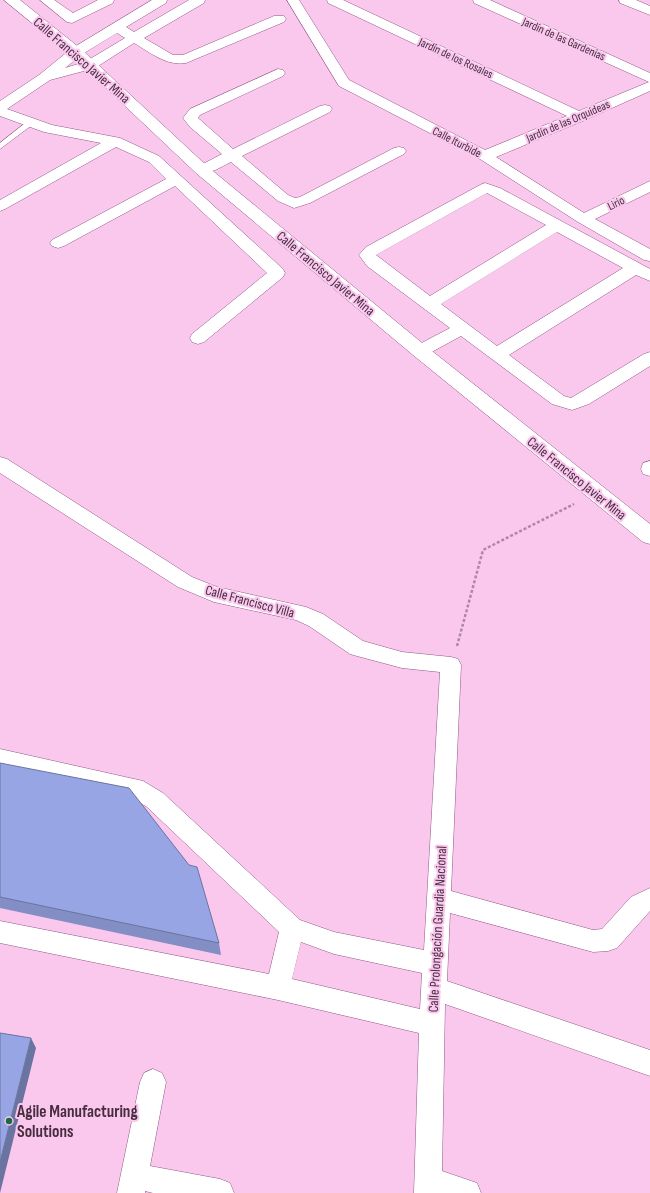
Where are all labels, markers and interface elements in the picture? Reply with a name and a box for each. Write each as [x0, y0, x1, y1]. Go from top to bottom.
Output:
street label: Calle Francisco Javier Mina [30, 14, 134, 107]
street label: Jardín de las Gardenias [519, 14, 608, 64]
street label: Jardín de los Rosales [415, 34, 495, 82]
street label: Jardín de las Orquídeas [523, 97, 612, 146]
street label: Calle Iturbide [430, 124, 484, 161]
street label: Lirio [605, 193, 627, 214]
street label: Calle Francisco Javier Mina [273, 227, 378, 319]
street label: Calle Francisco Javier Mina [524, 433, 630, 524]
street label: Calle Francisco Villa [203, 581, 296, 622]
street label: Calle Prolongación Guardia Nacional [425, 845, 450, 1013]
place label: Agile Manufacturing Solutions [16, 1102, 138, 1142]
marker: Agile Manufacturing Solutions [4, 1116, 14, 1126]

